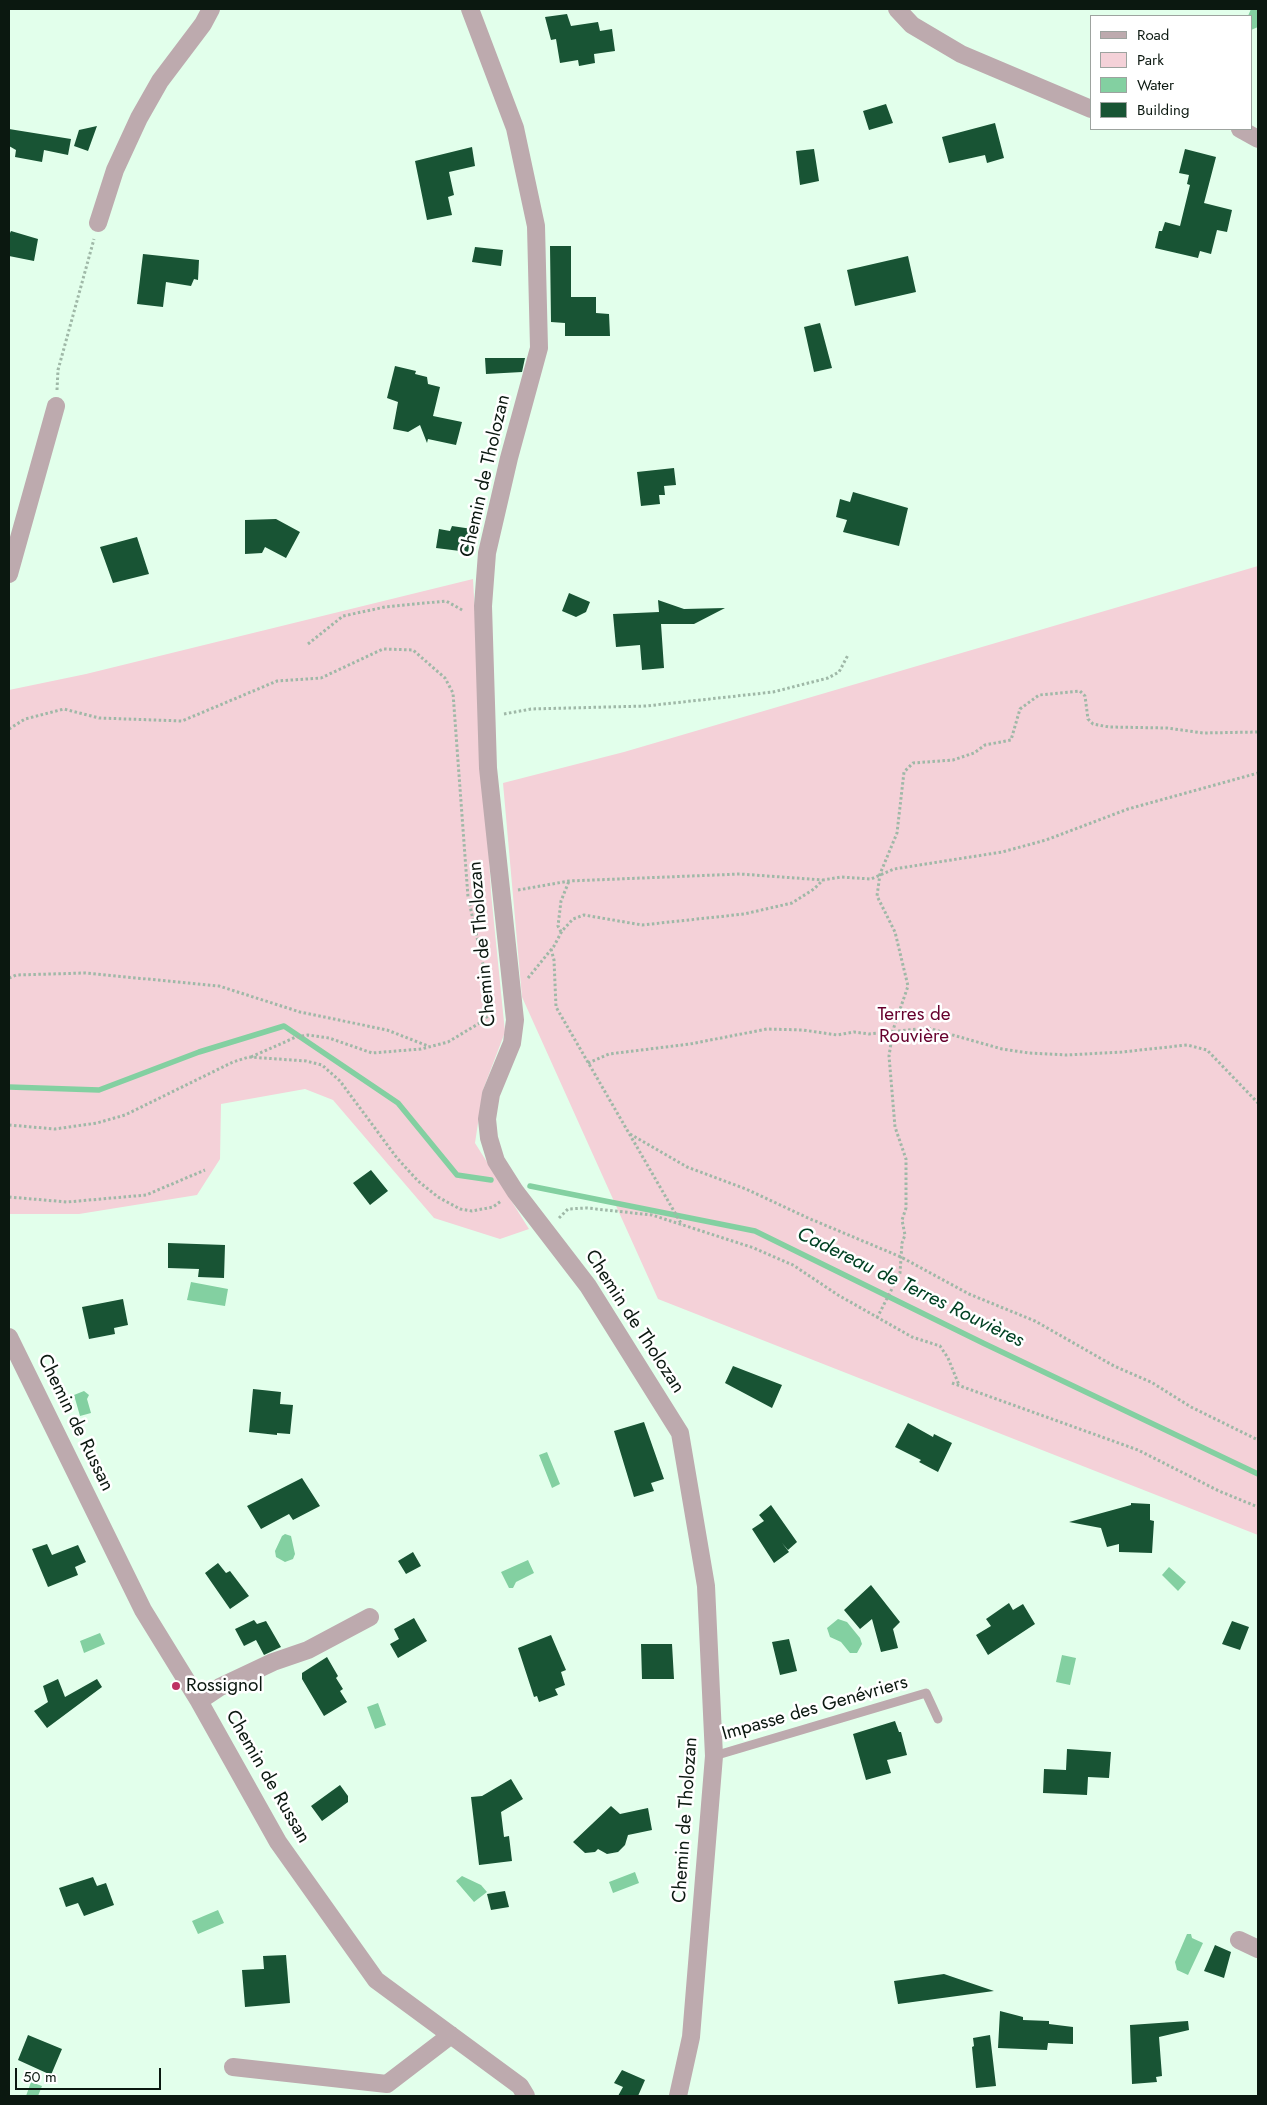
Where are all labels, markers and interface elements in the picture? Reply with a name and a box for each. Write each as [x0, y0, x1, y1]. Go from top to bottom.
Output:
legend [1090, 15, 1252, 130]
text: Road [1137, 24, 1169, 46]
text: Park [1137, 49, 1164, 71]
text: Water [1137, 74, 1174, 96]
text: Building [1137, 99, 1189, 121]
street label: Chemin de Tholozan [456, 393, 516, 559]
street label: Chemin de Tholozan [464, 860, 502, 1028]
park label: Terres de Rouvière [877, 1004, 951, 1048]
water label: Cadereau de Terres Rouvières [793, 1223, 1027, 1353]
street label: Chemin de Tholozan [579, 1246, 689, 1398]
street label: Chemin de Russan [32, 1351, 118, 1495]
street label: Impasse des Genévriers [719, 1672, 911, 1746]
place label: Rossignol [186, 1675, 263, 1697]
marker: Rossignol [170, 1680, 182, 1692]
street label: Chemin de Russan [220, 1707, 314, 1847]
street label: Chemin de Tholozan [669, 1736, 703, 1904]
scale bar [18, 2058, 164, 2090]
text: 50 m [23, 2066, 57, 2088]

